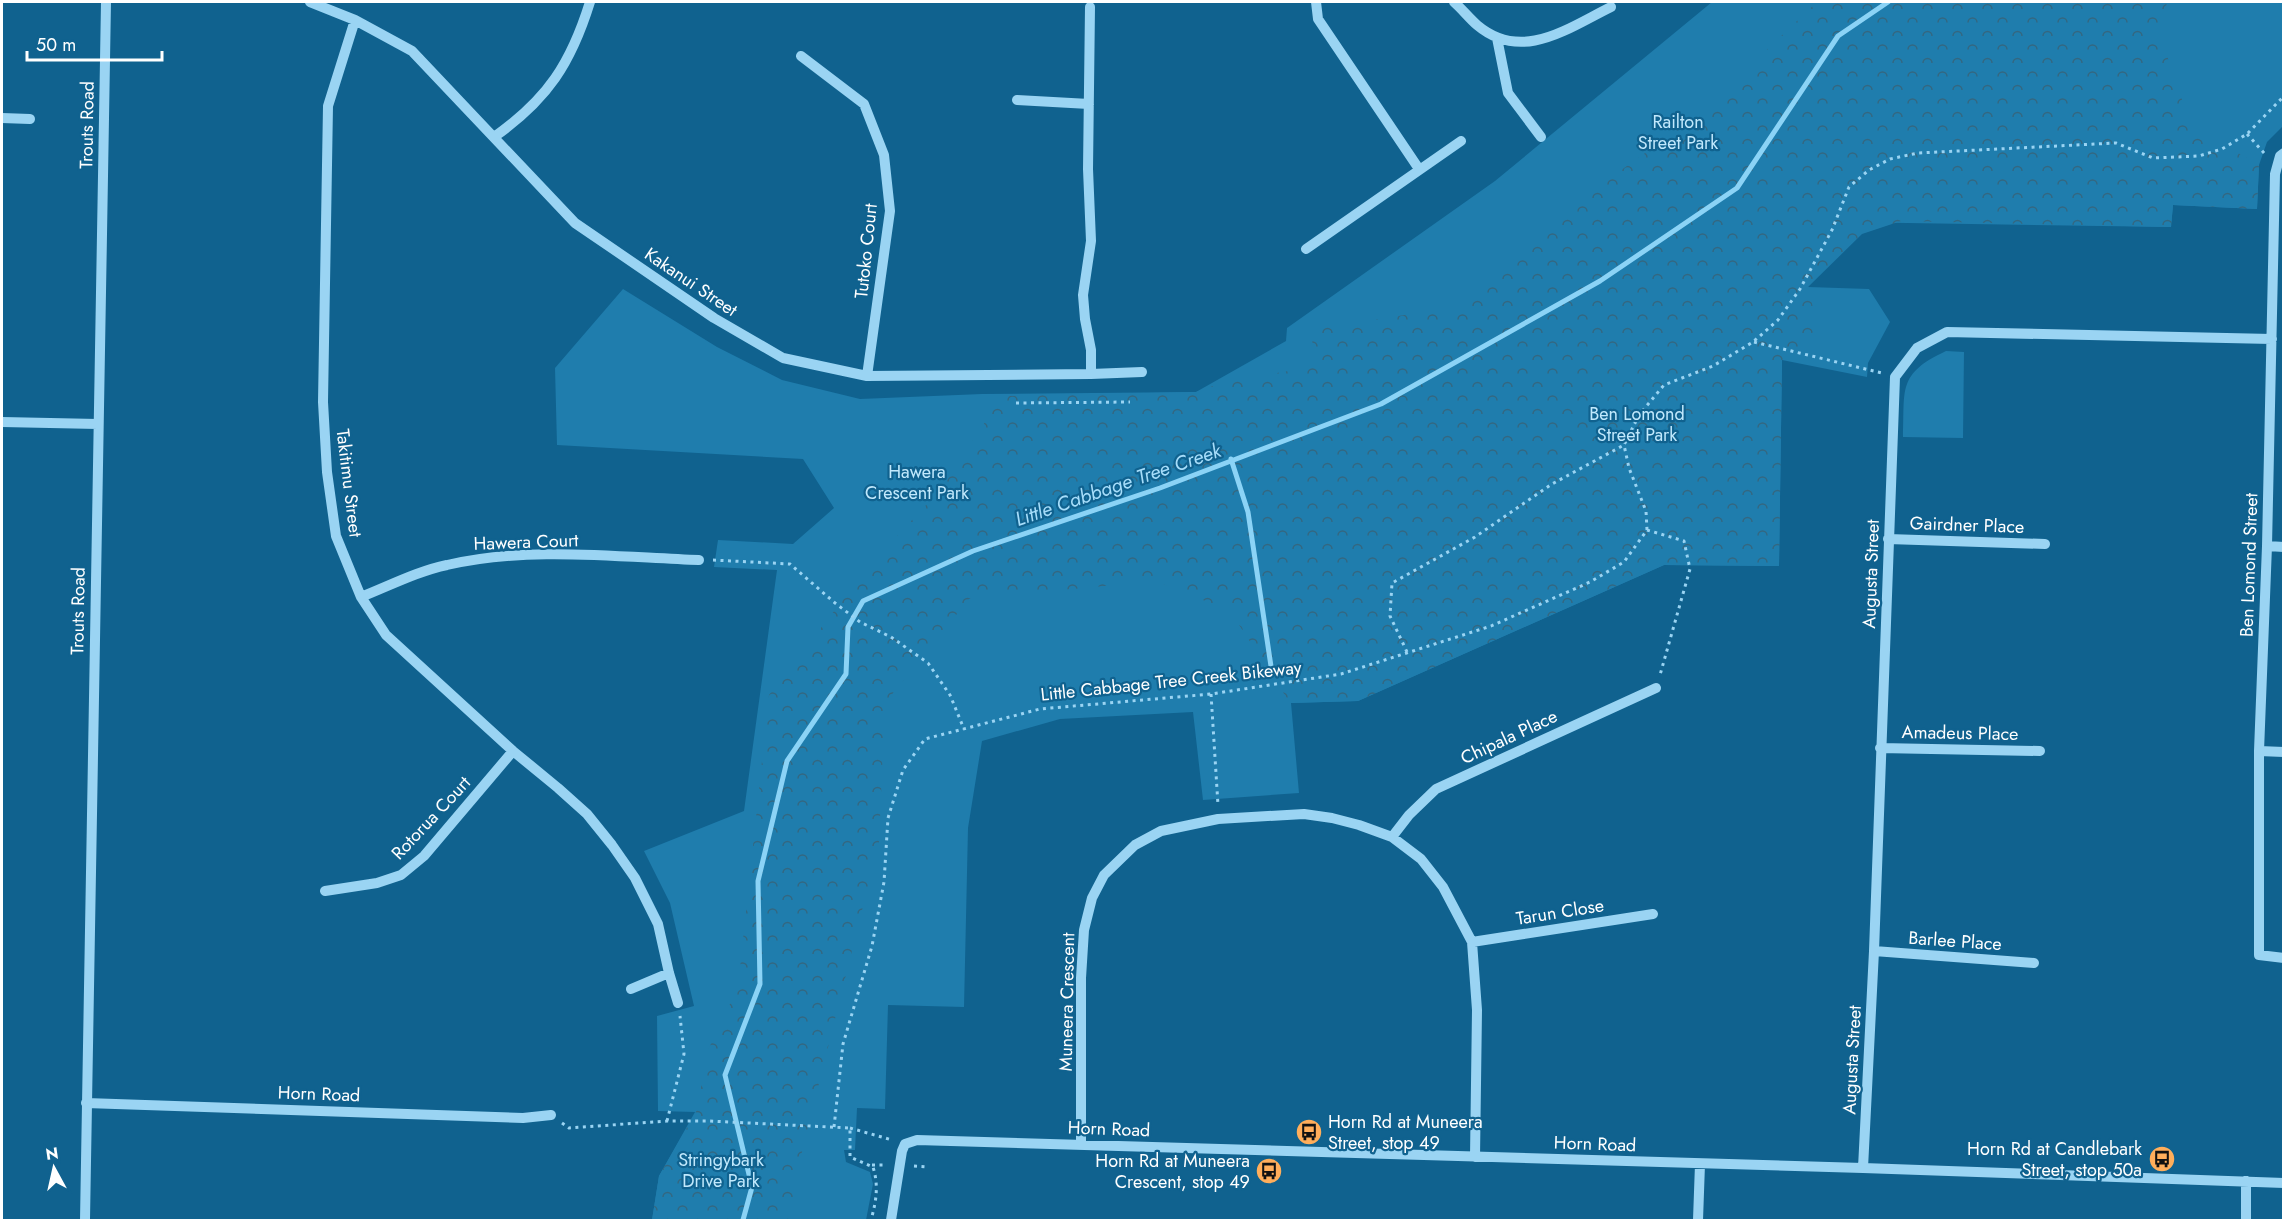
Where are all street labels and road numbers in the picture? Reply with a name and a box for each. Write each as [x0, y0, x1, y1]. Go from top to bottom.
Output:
street label: Trouts Road [73, 81, 101, 169]
street label: Tutoko Court [848, 201, 884, 300]
street label: Kakanui Street [639, 241, 743, 323]
street label: Takitimu Street [329, 427, 369, 539]
street label: Ben Lomond Street [2233, 492, 2265, 637]
street label: Gairdner Place [1909, 510, 2025, 540]
street label: Augusta Street [1856, 518, 1886, 629]
street label: Hawera Court [473, 527, 580, 557]
street label: Trouts Road [64, 567, 92, 655]
street label: Little Cabbage Tree Creek Bikeway [1039, 654, 1303, 708]
street label: Chipala Place [1456, 703, 1562, 771]
street label: Amadeus Place [1901, 719, 2019, 747]
street label: Rotorua Court [385, 770, 477, 866]
street label: Tarun Close [1514, 892, 1606, 932]
street label: Barlee Place [1907, 925, 2003, 957]
street label: Muneera Crescent [1053, 932, 1081, 1072]
street label: Augusta Street [1836, 1004, 1868, 1115]
street label: Horn Road [277, 1080, 361, 1108]
street label: Horn Road [1067, 1115, 1151, 1143]
street label: Horn Road [1553, 1130, 1637, 1158]

